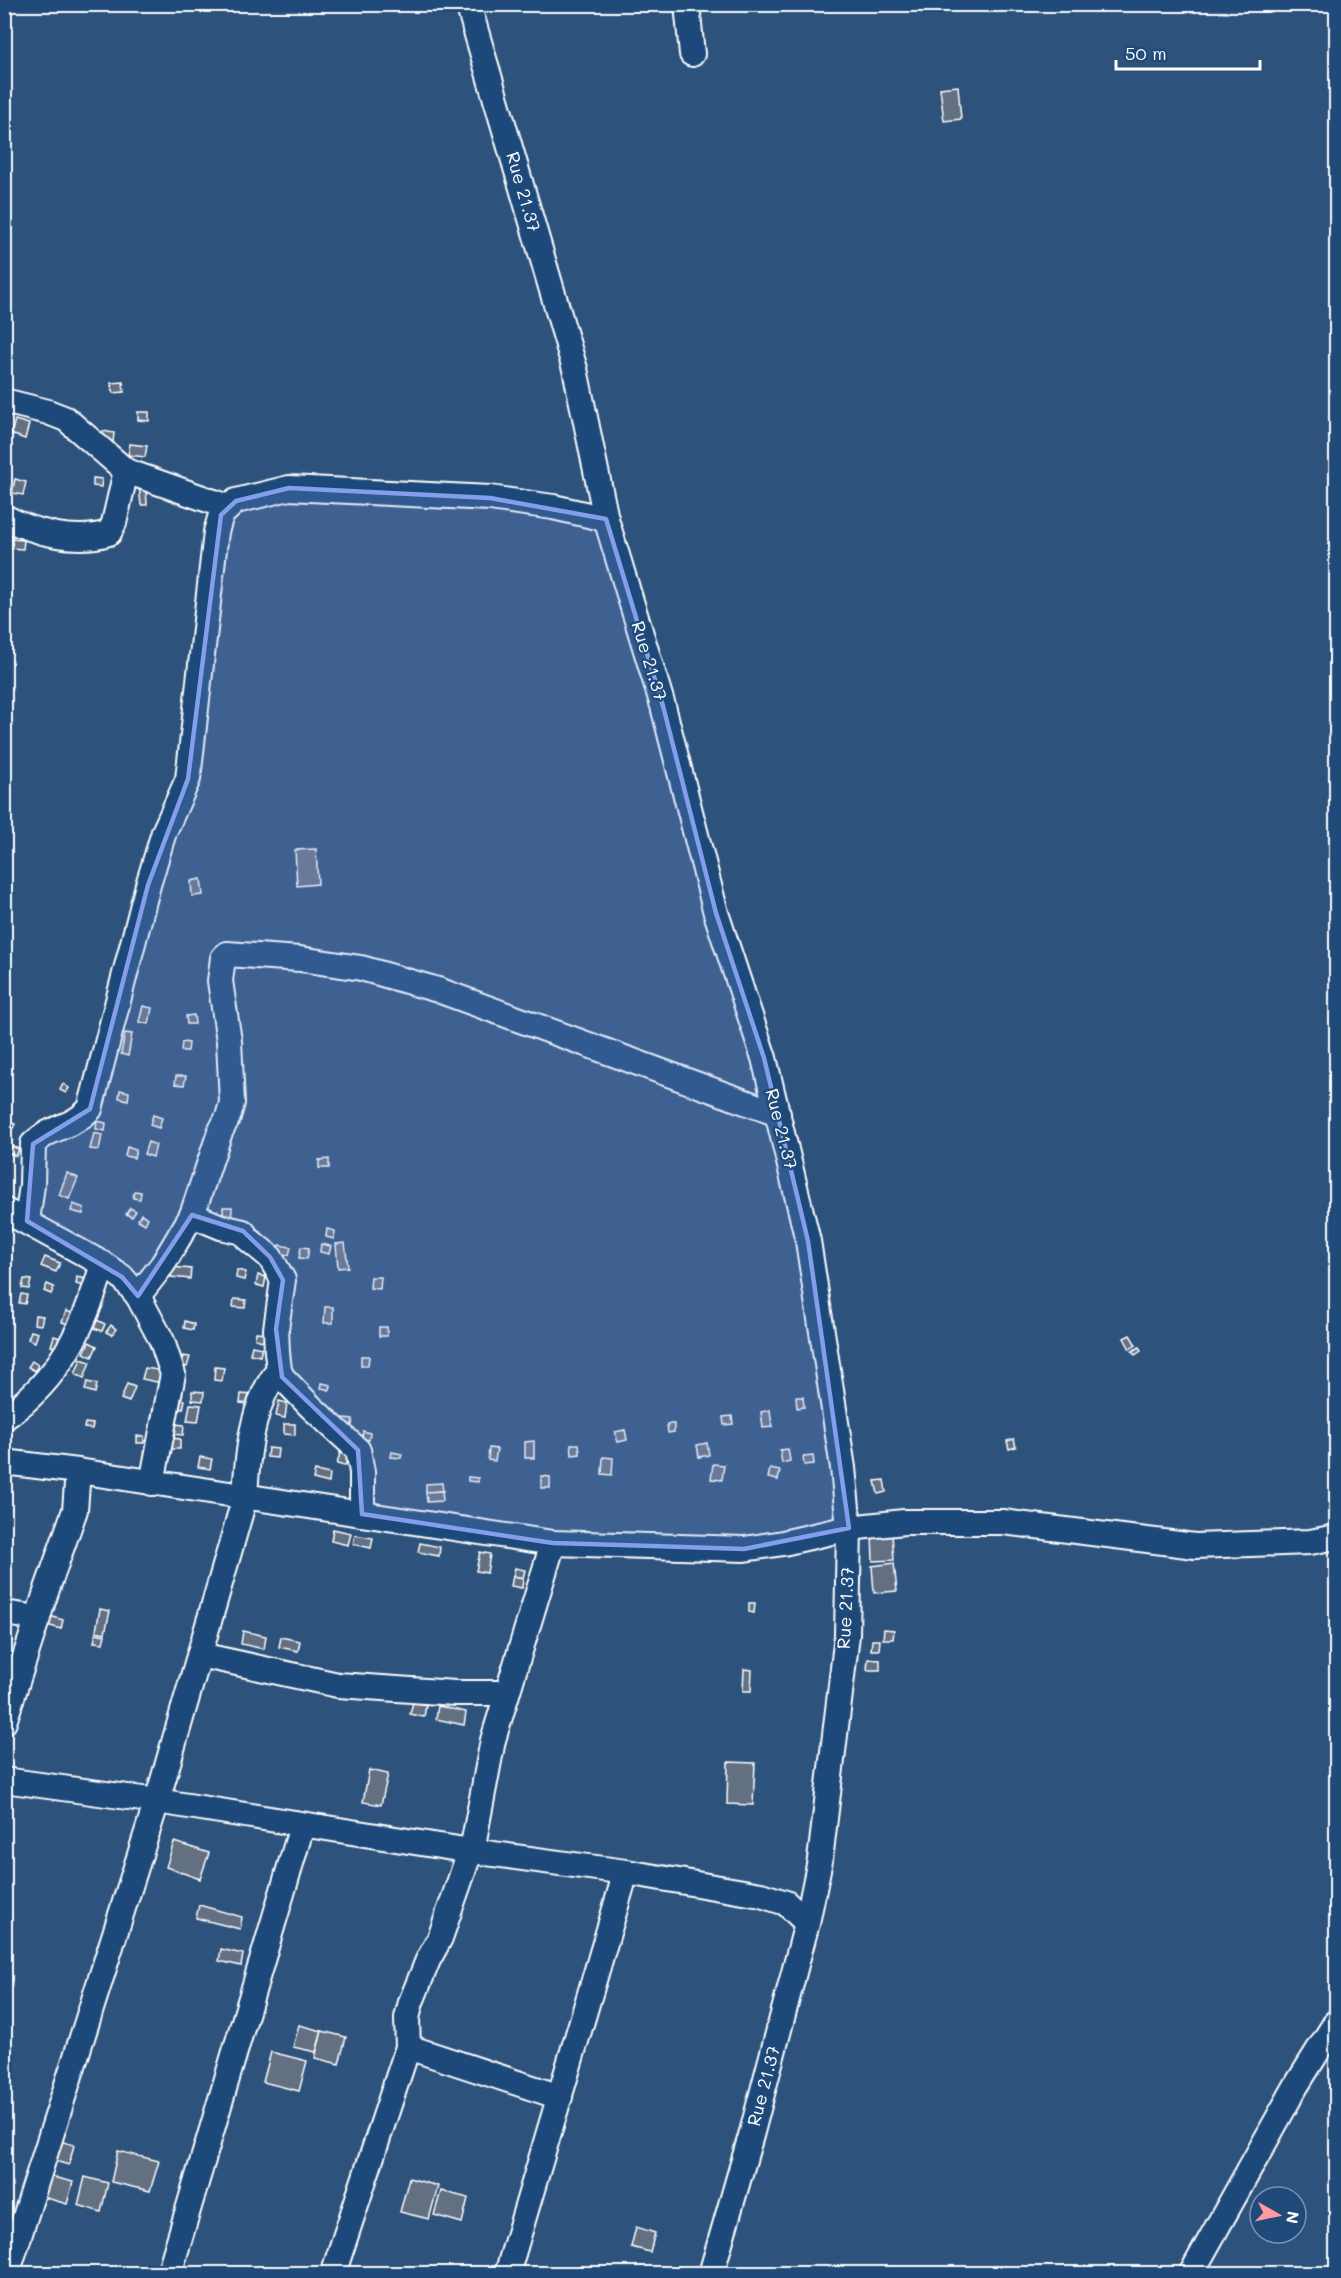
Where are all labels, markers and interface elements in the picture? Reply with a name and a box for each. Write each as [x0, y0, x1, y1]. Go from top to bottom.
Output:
scale bar [1116, 33, 1260, 71]
text: 50 m [1125, 41, 1167, 65]
street label: Rue 21.37 [501, 149, 547, 235]
street label: Rue 21.37 [626, 618, 673, 704]
street label: Rue 21.37 [760, 1086, 804, 1172]
street label: Rue 21.37 [831, 1566, 859, 1650]
street label: Rue 21.37 [741, 2043, 785, 2129]
north arrow [1248, 2185, 1308, 2245]
text: N [1282, 2210, 1305, 2225]

